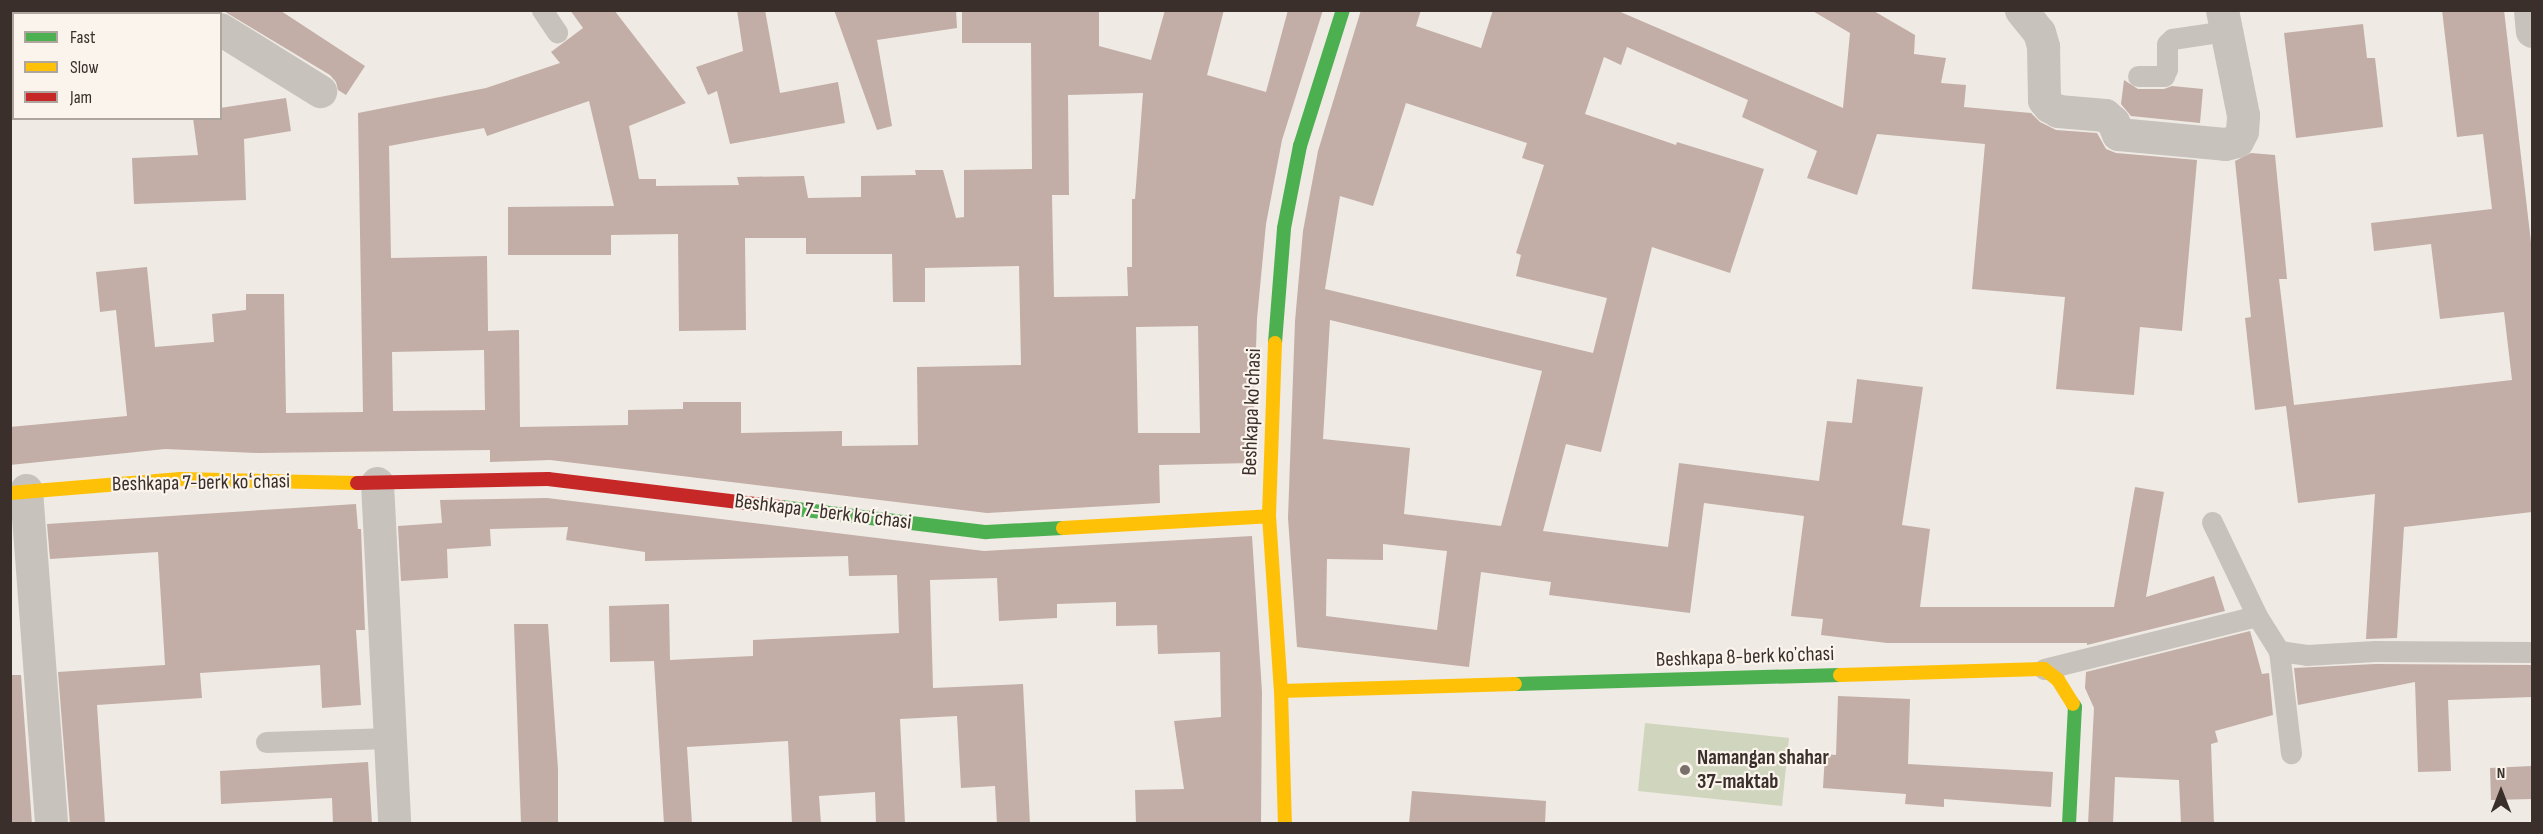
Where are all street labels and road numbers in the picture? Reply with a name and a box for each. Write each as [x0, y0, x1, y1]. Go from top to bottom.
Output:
street label: Beshkapa ko'chasi [1237, 348, 1267, 476]
street label: Beshkapa 7-berk koʻchasi [112, 469, 290, 497]
street label: Beshkapa 7-berk koʻchasi [733, 489, 913, 535]
street label: Beshkapa 8-berk koʼchasi [1655, 641, 1835, 673]

